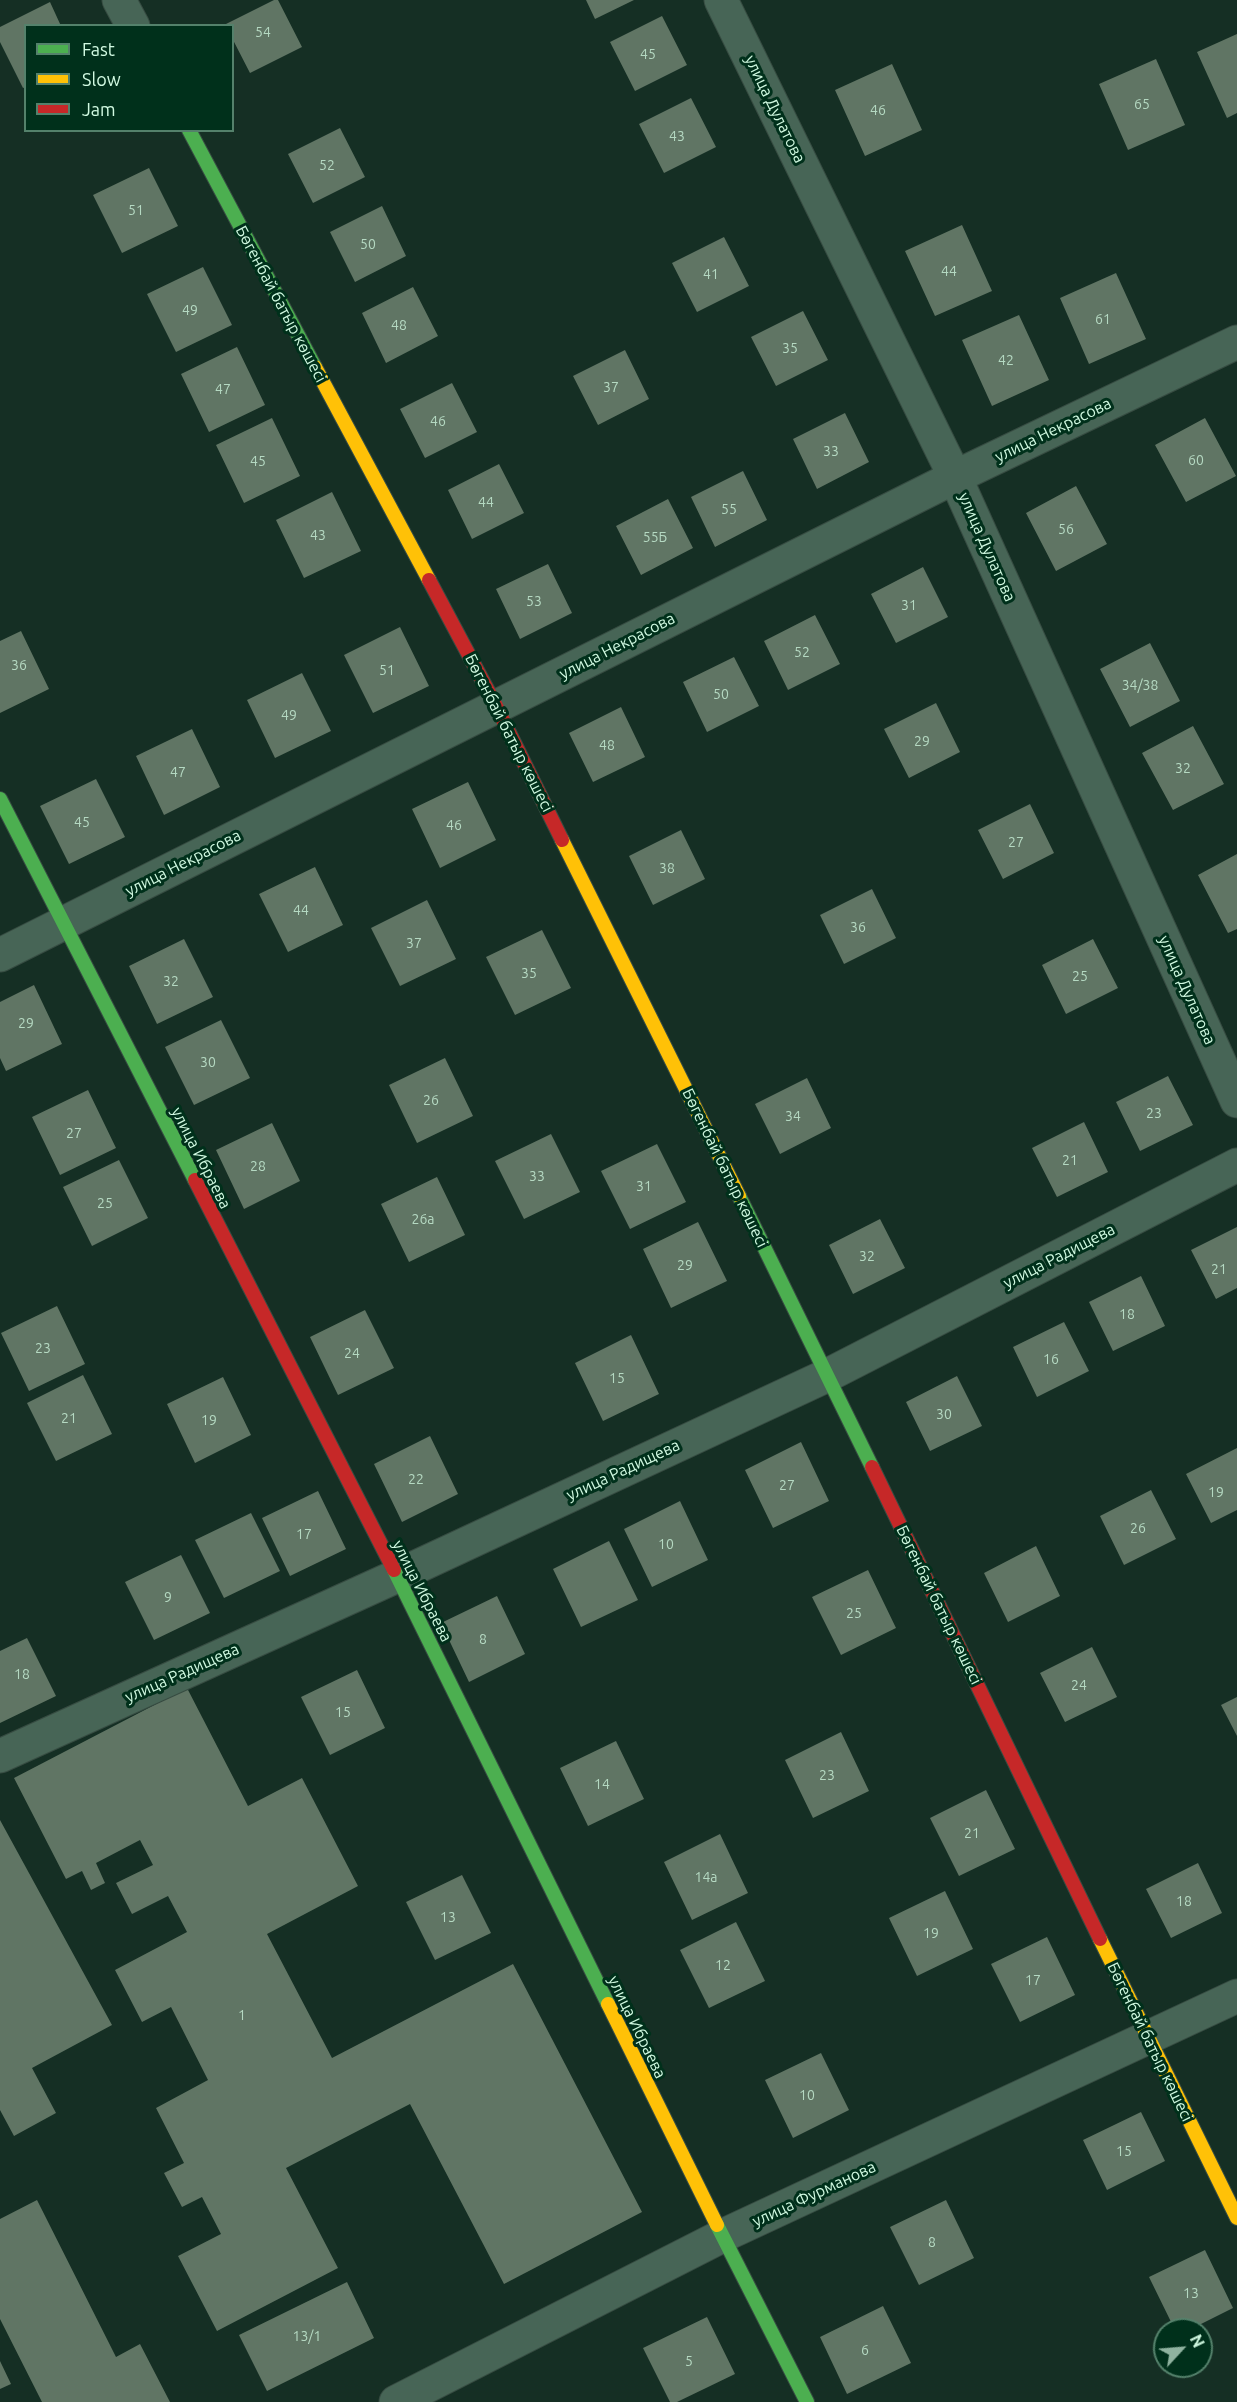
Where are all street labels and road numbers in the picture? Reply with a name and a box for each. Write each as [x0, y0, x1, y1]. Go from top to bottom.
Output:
street label: улица Дулатова [741, 52, 809, 166]
street label: Бөгенбай батыр көшесі [232, 222, 330, 386]
street label: улица Некрасова [992, 394, 1114, 466]
street label: улица Дулатова [954, 489, 1020, 605]
street label: улица Некрасова [556, 609, 678, 683]
street label: Бөгенбай батыр көшесі [461, 651, 557, 815]
street label: улица Некрасова [122, 826, 244, 900]
street label: улица Дулатова [1154, 932, 1220, 1048]
street label: Бөгенбай батыр көшесі [678, 1085, 772, 1251]
street label: улица Ибраева [167, 1104, 235, 1212]
street label: улица Радищева [1000, 1220, 1118, 1292]
street label: улица Радищева [563, 1435, 683, 1505]
street label: Бөгенбай батыр көшесі [892, 1522, 986, 1688]
street label: улица Ибраева [388, 1537, 456, 1645]
street label: улица Радищева [122, 1639, 242, 1707]
street label: Бөгенбай батыр көшесі [1103, 1959, 1197, 2125]
street label: улица Ибраева [604, 1973, 670, 2081]
street label: улица Фурманова [749, 2157, 879, 2231]

